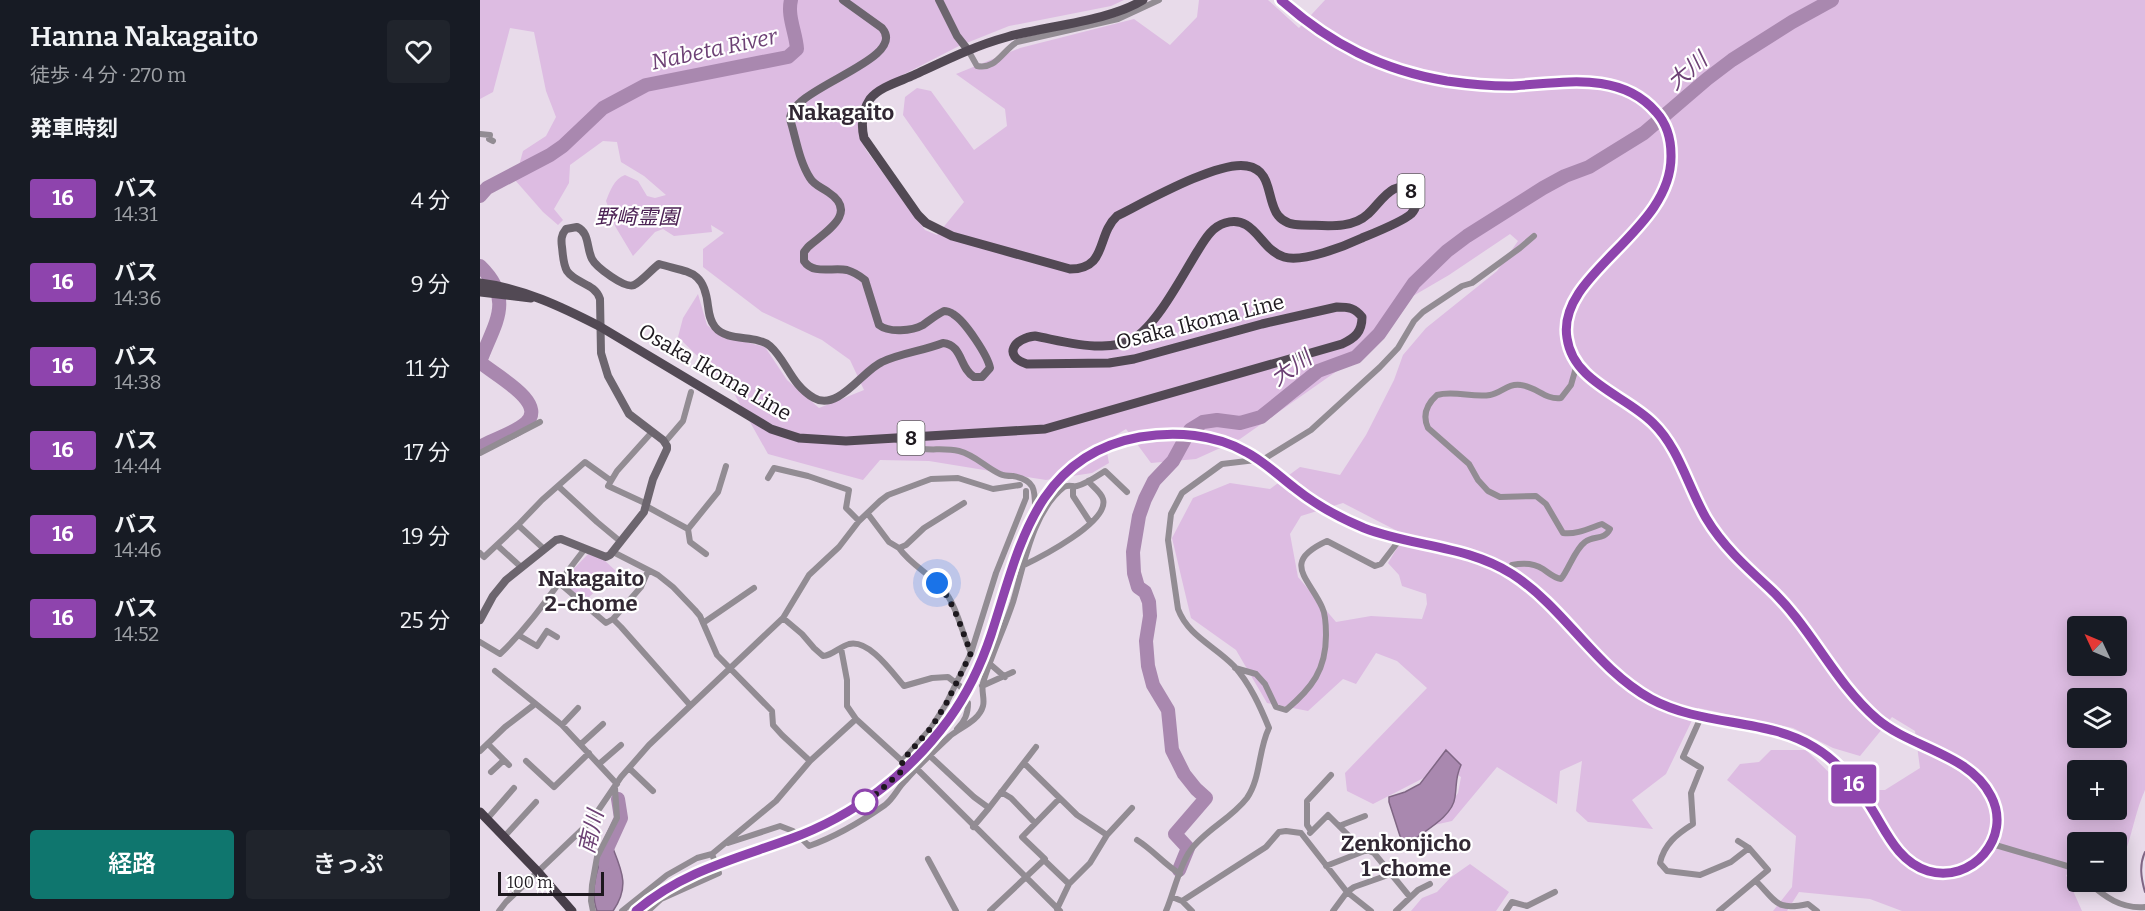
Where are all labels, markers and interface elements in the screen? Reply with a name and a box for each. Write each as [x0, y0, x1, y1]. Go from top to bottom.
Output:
text: Hanna Nakagaito [30, 20, 258, 53]
button: heart [387, 20, 450, 83]
water label: Nabeta River [649, 22, 780, 76]
water label: 大川 [1661, 45, 1714, 95]
text: 徒歩 · 4 分 · 270 m [30, 63, 186, 87]
district label: Nakagaito [788, 99, 895, 126]
text: 発車時刻 [30, 115, 118, 142]
road number: 8 [1398, 174, 1424, 208]
text: バス [114, 175, 158, 202]
text: 16 [52, 185, 74, 211]
text: 4 分 [411, 187, 450, 214]
text: 14:31 [114, 202, 158, 226]
park label: 野崎霊園 [595, 204, 682, 230]
text: バス [114, 259, 158, 286]
text: 16 [52, 269, 74, 295]
text: 9 分 [411, 271, 450, 298]
text: 14:36 [114, 286, 161, 310]
street label: Osaka Ikoma Line [1113, 288, 1287, 356]
street label: Osaka Ikoma Line [634, 318, 796, 426]
text: バス [114, 343, 158, 370]
water label: 大川 [1265, 343, 1318, 392]
text: 16 [52, 353, 74, 379]
text: 11 分 [406, 355, 450, 382]
text: 14:38 [114, 370, 161, 394]
road number: 8 [898, 421, 924, 455]
text: バス [114, 427, 158, 454]
text: 16 [52, 437, 74, 463]
text: 17 分 [404, 439, 450, 466]
text: 14:44 [114, 454, 161, 478]
text: バス [114, 511, 158, 538]
text: 16 [52, 521, 74, 547]
text: 19 分 [402, 523, 450, 550]
text: 14:46 [114, 538, 161, 562]
district label: Nakagaito 2-chome [538, 565, 645, 617]
your location [922, 568, 952, 598]
text: バス [114, 595, 158, 622]
text: 16 [52, 605, 74, 631]
text: 25 分 [400, 607, 450, 634]
north arrow [2067, 616, 2127, 676]
map controls [2067, 616, 2127, 892]
text: 14:52 [114, 622, 159, 646]
button: layers [2067, 688, 2127, 748]
button: + [2067, 760, 2127, 820]
line badge: 16 [1827, 764, 1881, 804]
text: 16 [1843, 771, 1865, 797]
unlabelled marker [852, 789, 878, 815]
water label: 南川 [573, 806, 610, 856]
button: 経路 [30, 830, 234, 899]
button: きっぷ [246, 830, 450, 899]
district label: Zenkonjicho 1-chome [1341, 830, 1471, 882]
button: − [2067, 832, 2127, 892]
scale bar [498, 869, 604, 896]
text: 100 m [507, 873, 552, 892]

